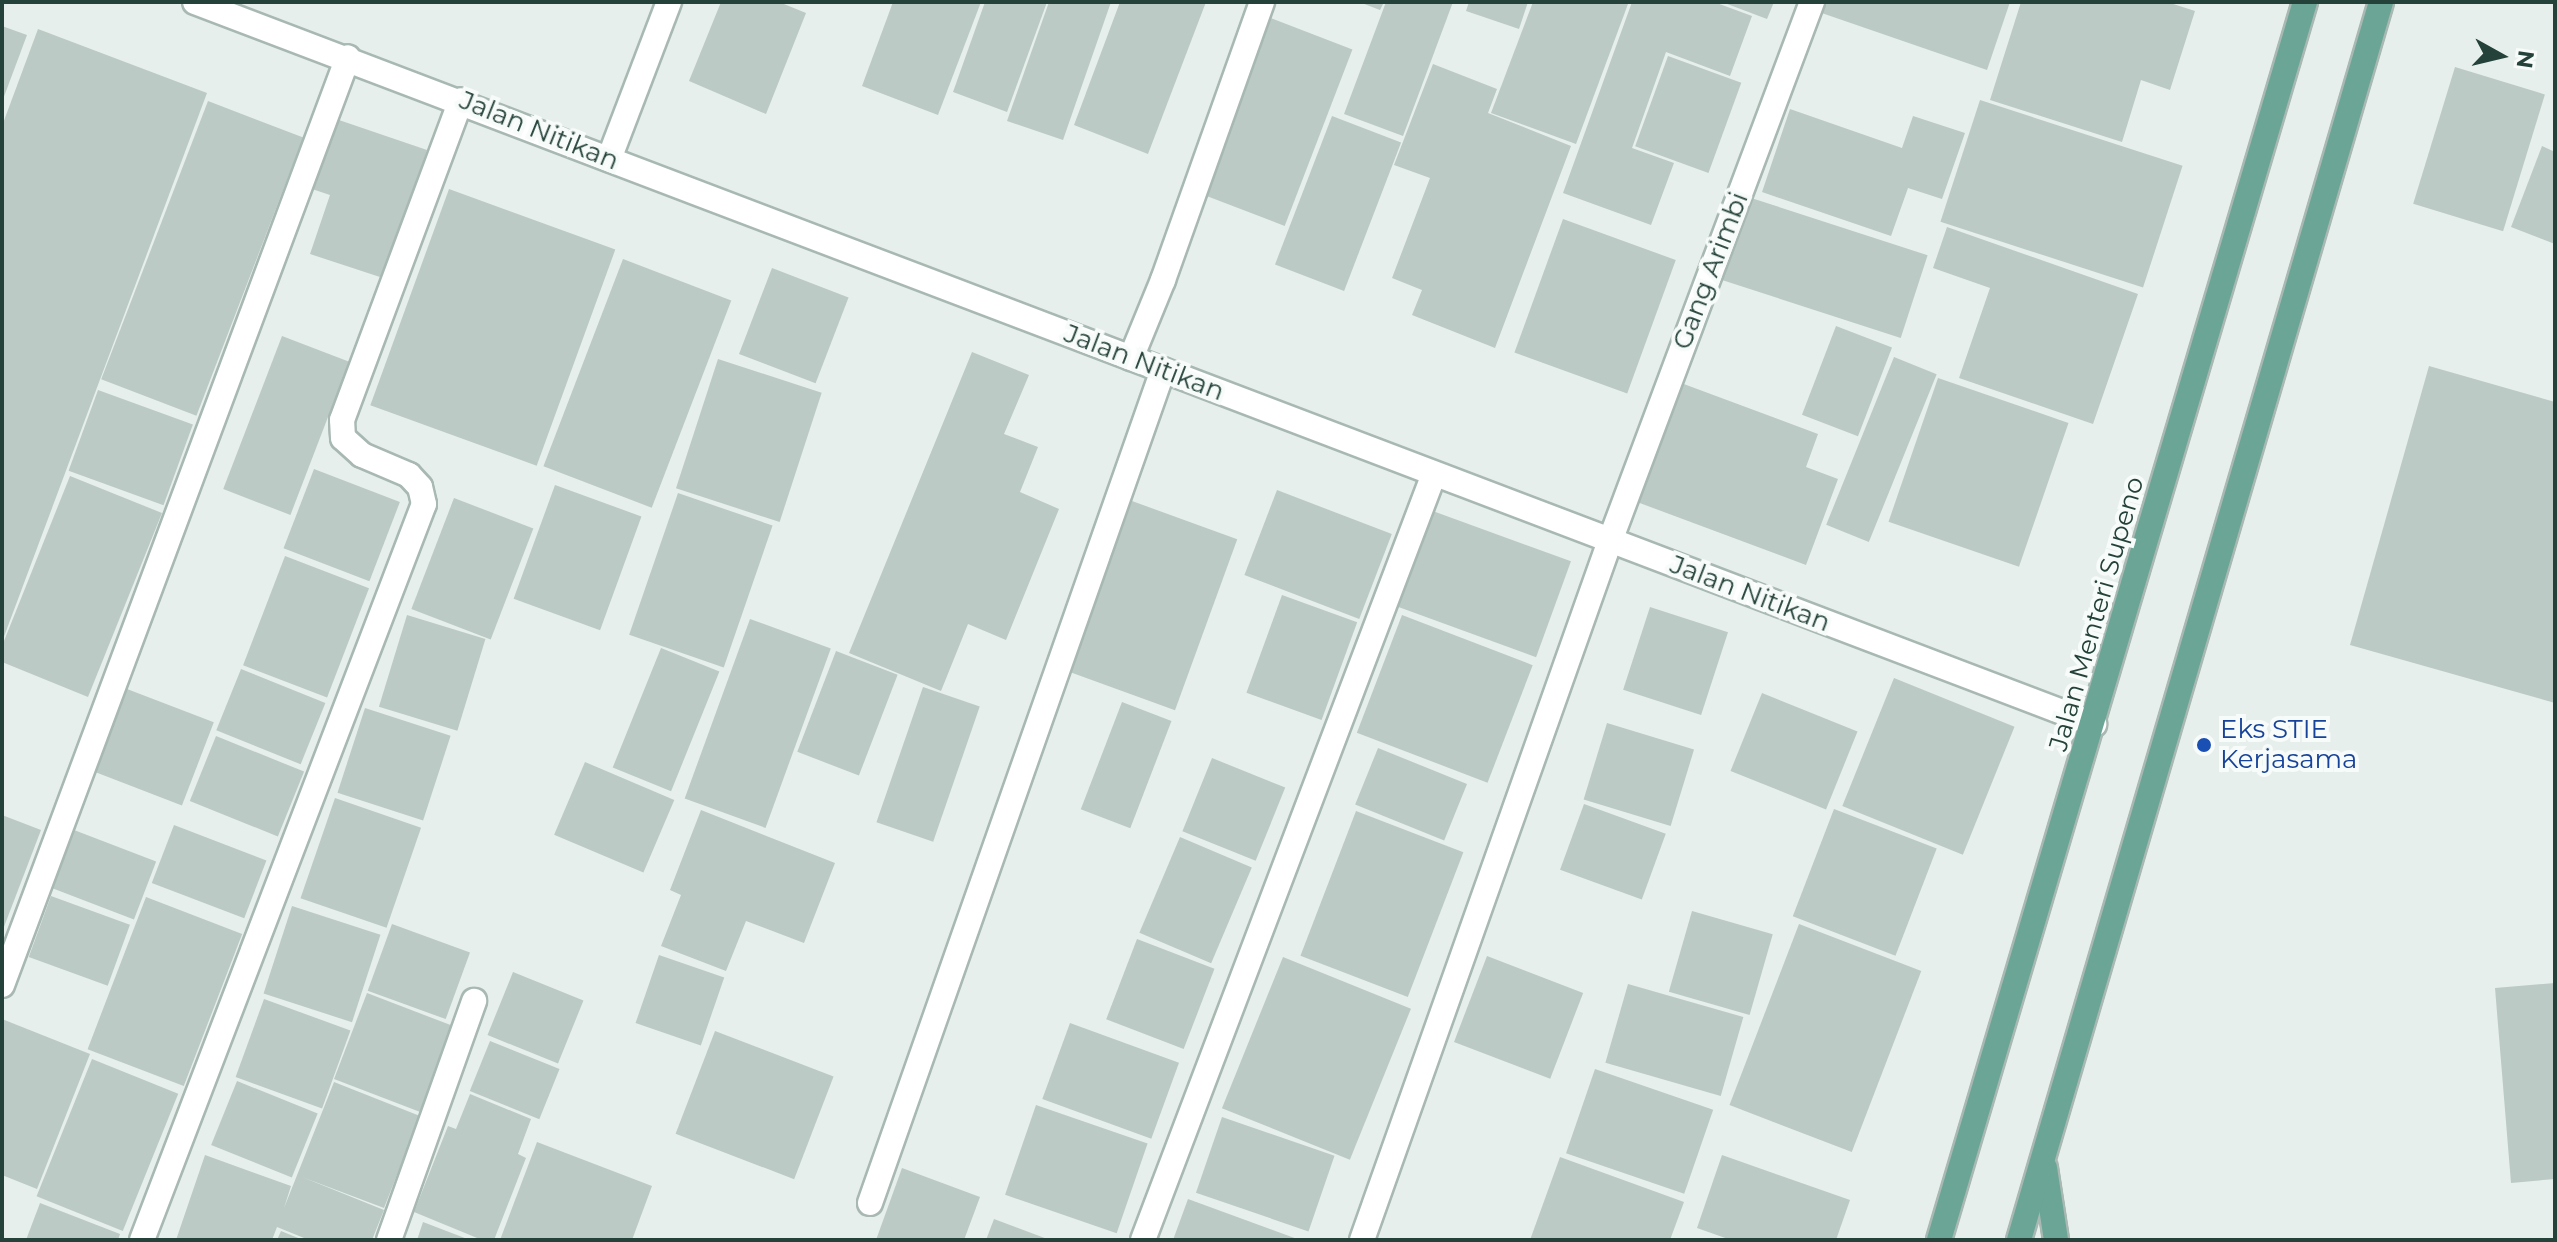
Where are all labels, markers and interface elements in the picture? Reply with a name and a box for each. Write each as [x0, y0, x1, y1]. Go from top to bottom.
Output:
north arrow [2461, 16, 2541, 96]
text: N [2511, 49, 2540, 70]
street label: Jalan Nitikan [455, 85, 623, 177]
street label: Gang Arimbi [1667, 188, 1755, 354]
street label: Jalan Nitikan [1060, 318, 1228, 408]
street label: Jalan Menteri Supeno [2043, 473, 2151, 755]
street label: Jalan Nitikan [1666, 549, 1834, 639]
place label: Eks STIE Kerjasama [2220, 714, 2357, 776]
marker: Eks STIE Kerjasama [2195, 736, 2213, 754]

